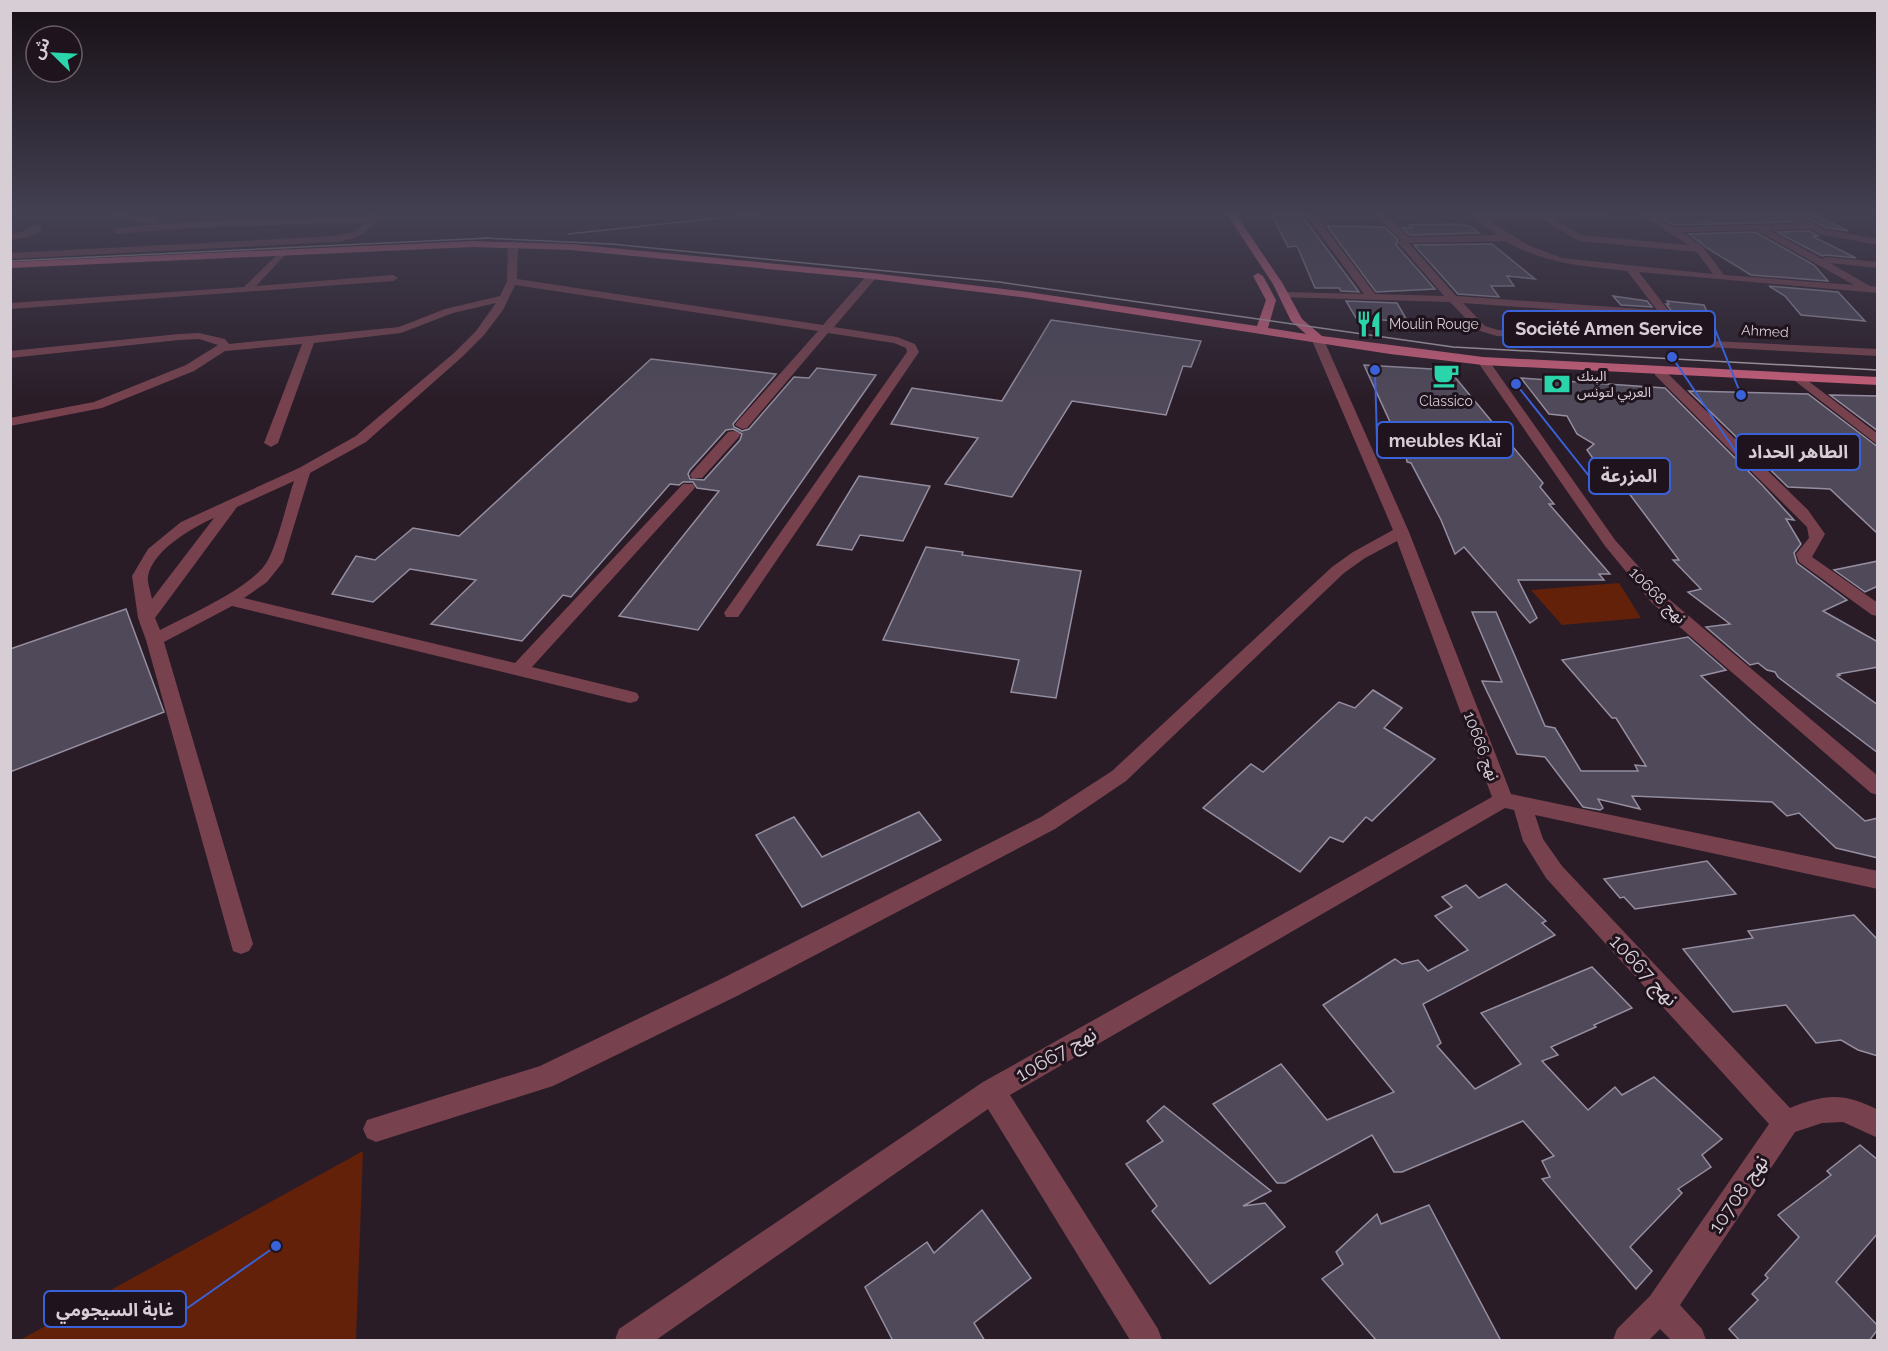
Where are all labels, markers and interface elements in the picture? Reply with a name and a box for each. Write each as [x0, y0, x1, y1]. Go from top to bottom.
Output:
north arrow [24, 24, 84, 84]
text: ش [28, 34, 54, 62]
restaurant icon: Moulin Rouge [1354, 309, 1384, 339]
callout: Société Amen Service [1503, 311, 1715, 347]
place label: Moulin Rouge [1389, 316, 1479, 332]
text: Société Amen Service [1515, 318, 1703, 339]
street label: Ahmed [1741, 322, 1789, 340]
cafe icon: Classico [1431, 360, 1461, 390]
place label: البنك العربي لتونس [1577, 368, 1651, 403]
bank icon: البنك العربي لتونس [1542, 369, 1572, 399]
place label: Classico [1419, 393, 1473, 409]
callout: meubles Klaï [1377, 422, 1513, 458]
text: meubles Klaï [1389, 430, 1503, 451]
callout: الطاهر الحداد [1736, 434, 1860, 470]
text: الطاهر الحداد [1748, 441, 1848, 463]
callout: المزرعة [1589, 458, 1670, 494]
text: المزرعة [1601, 465, 1657, 487]
street label: نهج 10668 [1623, 563, 1690, 630]
street label: نهج 10666 [1457, 709, 1503, 784]
street label: نهج 10667 [1603, 929, 1683, 1013]
street label: نهج 10667 [1011, 1021, 1102, 1089]
street label: نهج 10708 [1703, 1150, 1775, 1239]
callout: غابة السيجومي [44, 1291, 186, 1327]
text: غابة السيجومي [56, 1299, 174, 1324]

